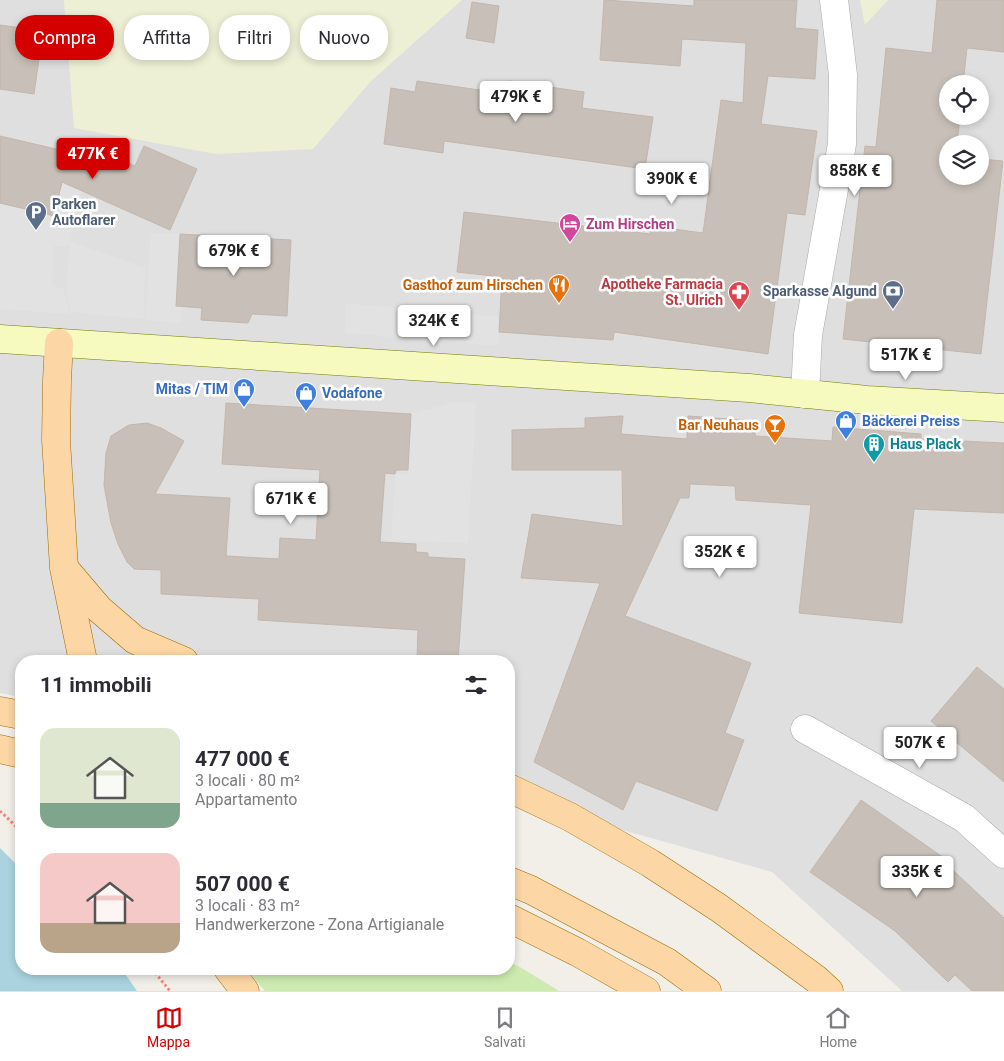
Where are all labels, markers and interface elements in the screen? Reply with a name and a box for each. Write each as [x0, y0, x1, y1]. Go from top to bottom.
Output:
chip: Compra [15, 15, 114, 60]
chip: Affitta [124, 15, 209, 60]
chip: Filtri [219, 15, 290, 60]
chip: Nuovo [300, 15, 388, 60]
map controls [939, 75, 989, 185]
button: locate [939, 75, 989, 125]
pin: 479K € [475, 80, 557, 123]
text: 479K € [491, 87, 541, 106]
button: layers [939, 135, 989, 185]
pin: 477K € [52, 138, 134, 180]
text: 477K € [68, 144, 118, 163]
pin: 858K € [814, 154, 896, 197]
text: 858K € [830, 161, 880, 180]
pin: 390K € [631, 162, 713, 205]
text: 390K € [647, 169, 697, 188]
place label: Parken Autoflarer [52, 196, 115, 228]
parking icon: Parken Autoflarer [24, 200, 48, 231]
hotel icon: Zum Hirschen [558, 212, 582, 243]
place label: Zum Hirschen [586, 216, 674, 232]
pin: 679K € [193, 234, 275, 277]
text: 679K € [209, 241, 259, 260]
restaurant icon: Gasthof zum Hirschen [547, 273, 571, 304]
place label: Apotheke Farmacia St. Ulrich [601, 276, 723, 308]
place label: Gasthof zum Hirschen [403, 277, 543, 293]
bank icon: Sparkasse Algund [881, 279, 905, 310]
pharmacy icon: Apotheke Farmacia St. Ulrich [727, 280, 751, 311]
place label: Sparkasse Algund [763, 283, 877, 299]
pin: 324K € [393, 304, 475, 347]
text: 324K € [409, 311, 459, 330]
pin: 517K € [865, 338, 947, 381]
text: 517K € [881, 345, 931, 364]
shop icon: Mitas / TIM [232, 377, 256, 408]
place label: Mitas / TIM [156, 381, 228, 397]
shop icon: Vodafone [294, 381, 318, 412]
place label: Vodafone [322, 385, 383, 401]
shop icon: Bäckerei Preiss [834, 409, 858, 440]
bar icon: Bar Neuhaus [763, 413, 787, 444]
place label: Bäckerei Preiss [862, 413, 960, 429]
place label: Bar Neuhaus [678, 417, 759, 433]
building icon: Haus Plack [862, 432, 886, 463]
place label: Haus Plack [890, 436, 961, 452]
pin: 671K € [250, 482, 332, 525]
text: 671K € [266, 489, 316, 508]
pin: 352K € [679, 536, 761, 578]
text: 352K € [695, 542, 745, 561]
icon: filters [462, 671, 490, 699]
text: 11 immobili [40, 673, 152, 697]
pin: 507K € [879, 726, 961, 769]
text: 507K € [895, 733, 945, 752]
text: 477 000 € [195, 747, 290, 771]
icon: home [80, 748, 140, 808]
text: 3 locali · 80 m² [195, 771, 300, 790]
text: Appartamento [195, 790, 297, 809]
pin: 335K € [876, 856, 958, 898]
text: 335K € [892, 862, 942, 881]
text: 507 000 € [195, 872, 290, 896]
icon: home [80, 873, 140, 933]
text: 3 locali · 83 m² [195, 896, 300, 915]
text: Handwerkerzone - Zona Artigianale [195, 915, 444, 934]
tab: Mappa [147, 1004, 190, 1050]
tab: Salvati [484, 1004, 526, 1050]
tab: Home [819, 1004, 857, 1050]

